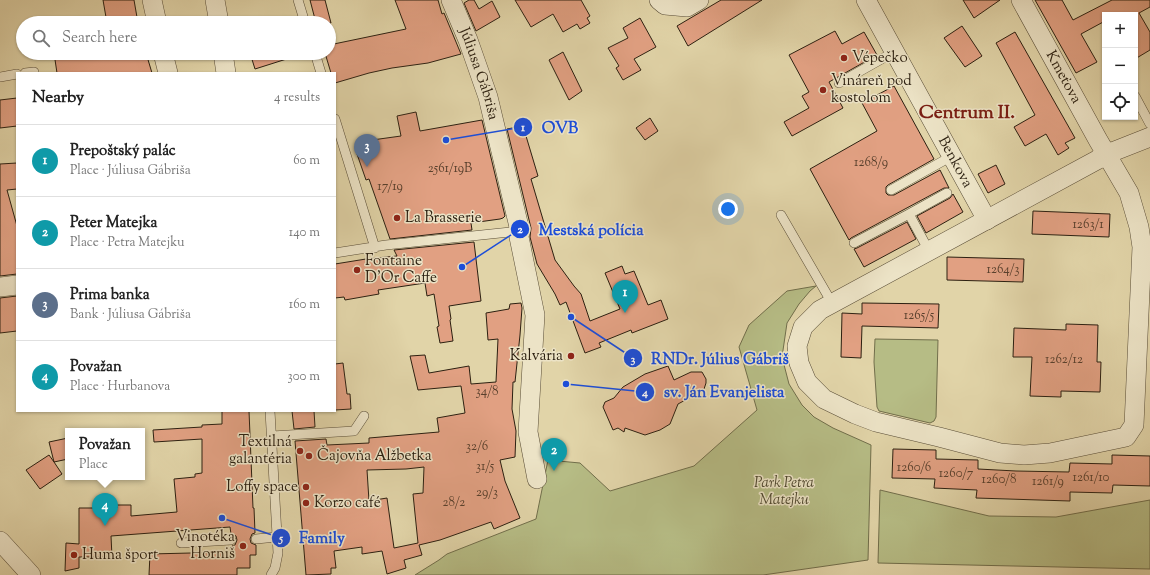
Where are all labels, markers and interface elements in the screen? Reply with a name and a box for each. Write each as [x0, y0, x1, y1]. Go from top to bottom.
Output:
map controls [1102, 12, 1138, 120]
button: + [1102, 12, 1138, 48]
search box [16, 16, 336, 60]
street label: Júliusa Gábriša [453, 23, 504, 122]
icon: search [30, 27, 52, 49]
text: Search here [62, 28, 137, 49]
street label: Kmeťova [1040, 47, 1087, 108]
place label: Vépečko [852, 48, 908, 69]
button: − [1102, 48, 1138, 84]
marker: Vépečko [839, 53, 849, 63]
place label: Vináreň pod kostolom [831, 71, 912, 109]
button: locate [1102, 84, 1138, 120]
marker: Vináreň pod kostolom [818, 85, 828, 95]
text: Nearby [32, 86, 84, 110]
text: 4 results [274, 89, 320, 107]
district label: Centrum II. [919, 100, 1015, 127]
callout: OVB [513, 113, 586, 141]
text: OVB [542, 118, 578, 141]
text: 1 [520, 119, 526, 137]
street label: Benkova [933, 133, 978, 192]
pin: 3 [354, 134, 380, 167]
text: Prepoštský palác [70, 141, 176, 162]
text: 1 [43, 152, 47, 170]
text: 60 m [293, 152, 320, 170]
house number: 1268/9 [854, 154, 888, 172]
house number: 2561/19B [428, 160, 472, 178]
text: Place · Júliusa Gábriša [70, 162, 191, 180]
house number: 17/19 [377, 178, 403, 196]
your location [718, 199, 738, 219]
place label: La Brasserie [405, 208, 482, 229]
text: Peter Matejka [70, 213, 158, 234]
marker: La Brasserie [392, 213, 402, 223]
callout: Mestská polícia [510, 215, 651, 243]
house number: 1263/1 [1072, 216, 1104, 234]
text: Mestská polícia [538, 220, 644, 243]
text: 2 [517, 221, 523, 239]
text: 2 [42, 224, 48, 242]
text: 140 m [289, 224, 320, 242]
text: Place · Petra Matejku [70, 234, 185, 252]
place label: Fontaine D'Or Caffe [365, 251, 437, 289]
house number: 1264/3 [986, 261, 1020, 279]
marker: Fontaine D'Or Caffe [352, 265, 362, 275]
pin: 1 [612, 280, 638, 313]
text: Prima banka [70, 285, 150, 306]
text: 3 [42, 296, 48, 314]
text: 160 m [289, 296, 320, 314]
text: Bank · Júliusa Gábriša [70, 306, 191, 324]
house number: 1265/5 [904, 307, 935, 325]
callout: RNDr. Július Gábriš [623, 344, 797, 372]
place label: Kalvária [510, 346, 563, 367]
text: RNDr. Július Gábriš [651, 349, 789, 372]
marker: Kalvária [566, 351, 576, 361]
text: 3 [631, 351, 636, 369]
house number: 1262/12 [1045, 351, 1083, 369]
text: Považan [70, 357, 122, 378]
text: 4 [42, 368, 48, 386]
text: 300 m [288, 368, 320, 386]
text: Place · Hurbanova [70, 378, 170, 396]
callout: sv. Ján Evanjelista [635, 378, 792, 406]
text: sv. Ján Evanjelista [664, 382, 785, 405]
house number: 34/8 [475, 383, 499, 401]
text: 4 [641, 384, 648, 402]
popup [65, 428, 145, 480]
place label: Textilná galantéria [229, 432, 292, 470]
text: Považan [79, 435, 131, 456]
house number: 32/6 [466, 438, 488, 456]
pin: 2 [541, 438, 567, 471]
place label: Čajovňa Alžbetka [317, 445, 432, 467]
marker: Textilná galantéria [295, 446, 305, 456]
marker: Čajovňa Alžbetka [304, 451, 314, 461]
text: Place [79, 456, 108, 474]
house number: 31/5 [476, 458, 495, 476]
house number: 1260/6 [897, 459, 931, 477]
house number: 1260/7 [939, 465, 974, 483]
house number: 1261/10 [1073, 469, 1110, 487]
house number: 1260/8 [982, 471, 1016, 489]
park label: Park Petra Matejku [754, 473, 814, 511]
house number: 1261/9 [1032, 473, 1064, 491]
place label: Loffy space [226, 477, 298, 498]
marker: Loffy space [301, 482, 311, 492]
house number: 29/3 [476, 484, 498, 502]
pin: 4 [92, 493, 118, 526]
place label: Korzo café [314, 493, 381, 514]
house number: 28/2 [443, 494, 465, 512]
marker: Korzo café [301, 498, 311, 508]
callout: Family [271, 524, 353, 552]
place label: Vinotéka Horniš [176, 527, 235, 565]
text: Family [299, 528, 345, 551]
text: 5 [278, 530, 284, 548]
marker: Vinotéka Horniš [238, 541, 248, 551]
place label: Huma šport [82, 545, 158, 566]
marker: Huma šport [69, 550, 79, 560]

